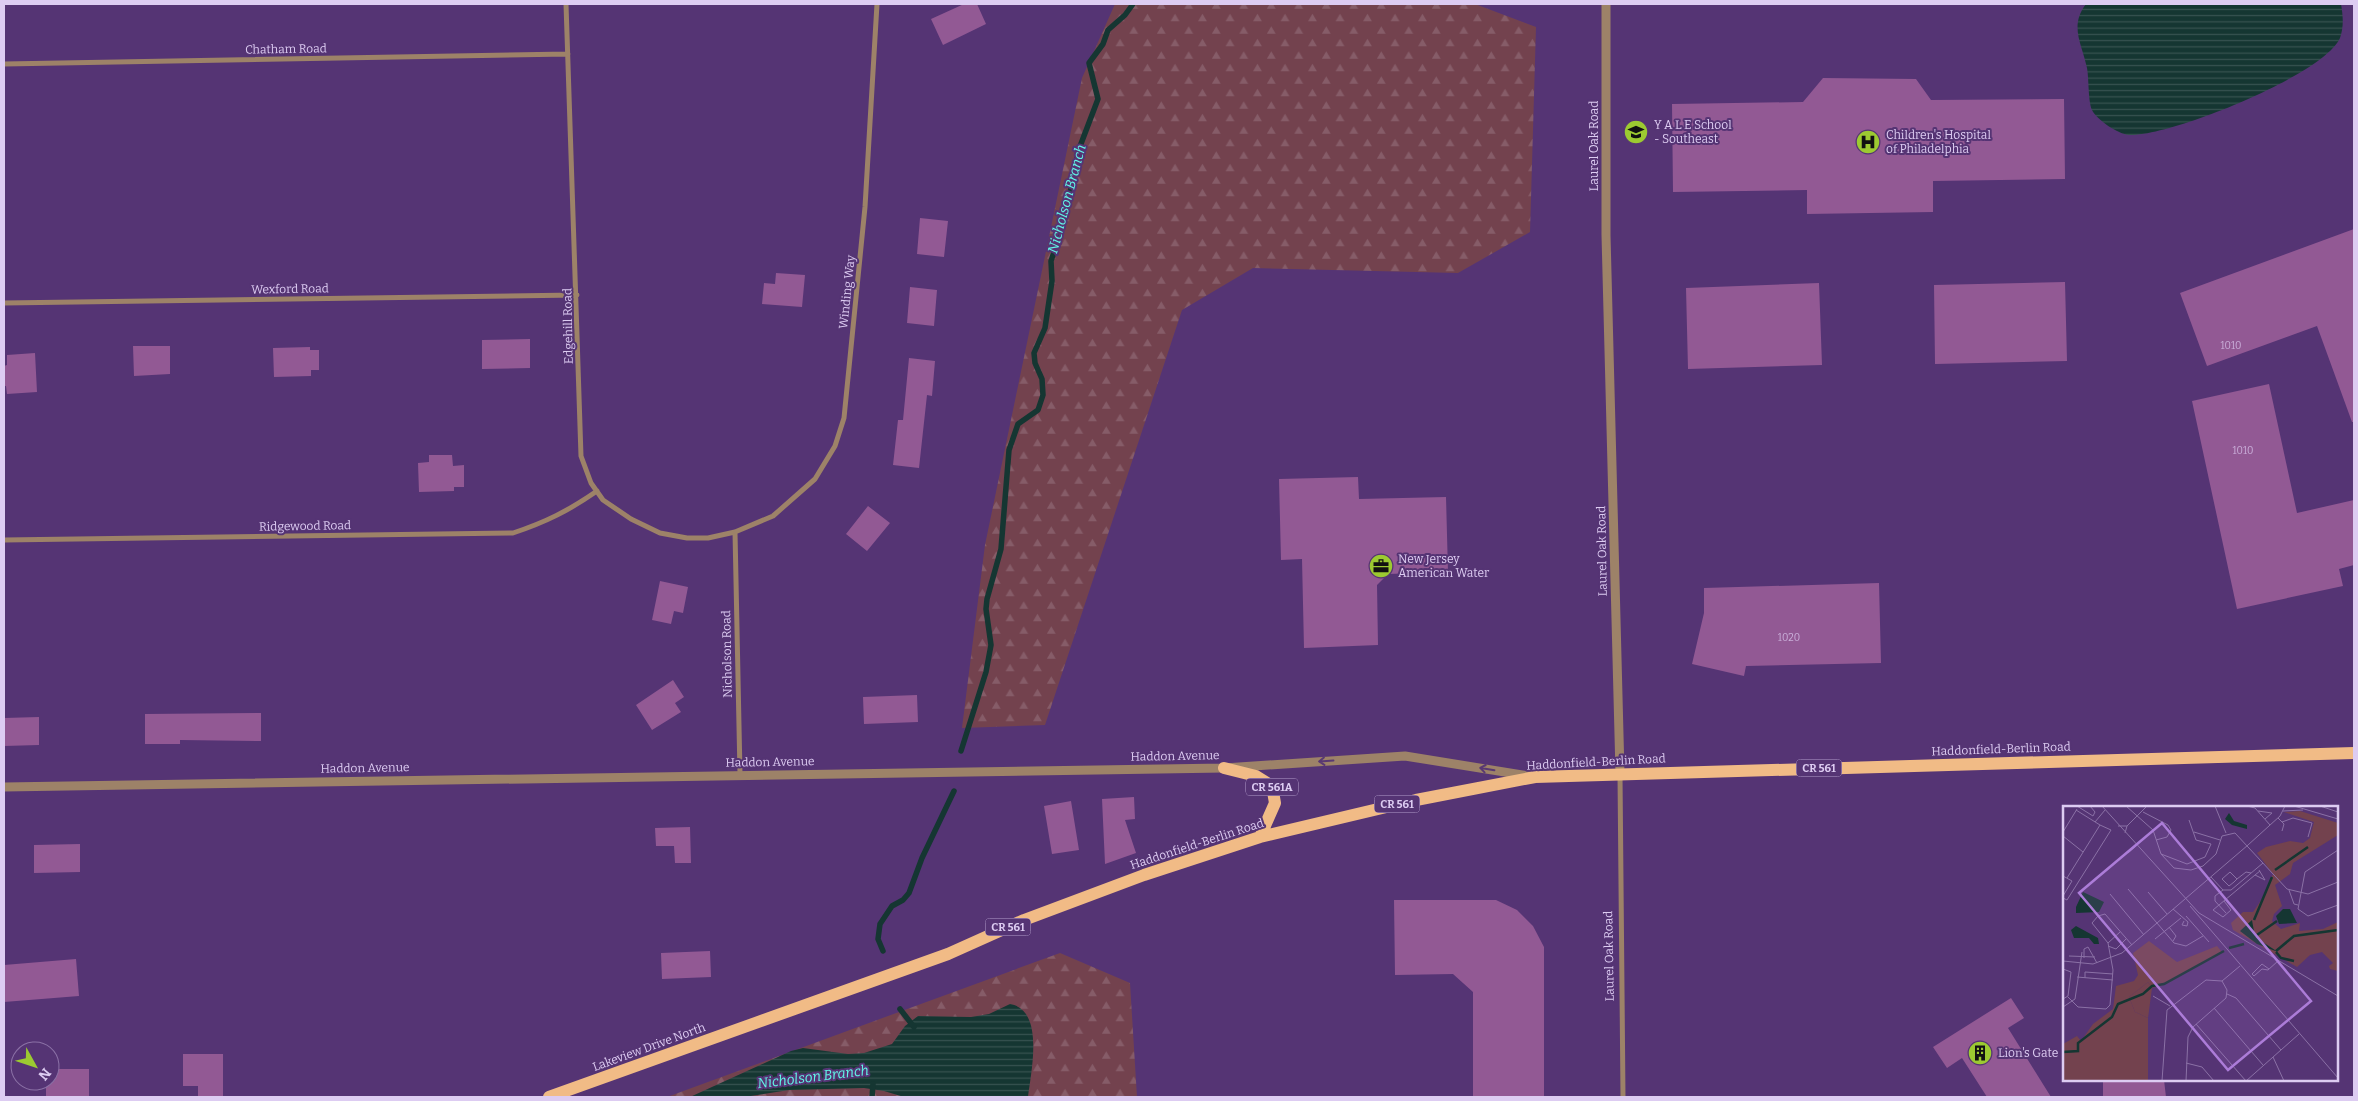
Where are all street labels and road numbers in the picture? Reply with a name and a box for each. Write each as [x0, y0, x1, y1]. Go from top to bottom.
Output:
street label: Chatham Road [245, 41, 327, 57]
street label: Laurel Oak Road [1587, 101, 1601, 191]
street label: Winding Way [836, 254, 858, 330]
street label: Wexford Road [251, 281, 329, 297]
street label: Edgehill Road [560, 288, 576, 364]
street label: Laurel Oak Road [1594, 506, 1610, 596]
street label: Ridgewood Road [259, 518, 351, 534]
street label: Nicholson Road [719, 610, 735, 698]
street label: Haddonfield-Berlin Road [1931, 740, 2071, 758]
street label: Haddon Avenue [1130, 748, 1220, 764]
street label: Haddonfield-Berlin Road [1526, 751, 1666, 773]
street label: Haddon Avenue [725, 754, 815, 770]
street label: Haddon Avenue [320, 760, 410, 776]
road number: CR 561 [1796, 760, 1842, 776]
road number: CR 561A [1246, 779, 1298, 796]
road number: CR 561 [1374, 796, 1420, 812]
street label: Haddonfield-Berlin Road [1128, 816, 1266, 872]
street label: Laurel Oak Road [1601, 911, 1617, 1001]
road number: CR 561 [986, 919, 1030, 936]
street label: Lakeview Drive North [591, 1020, 708, 1074]

